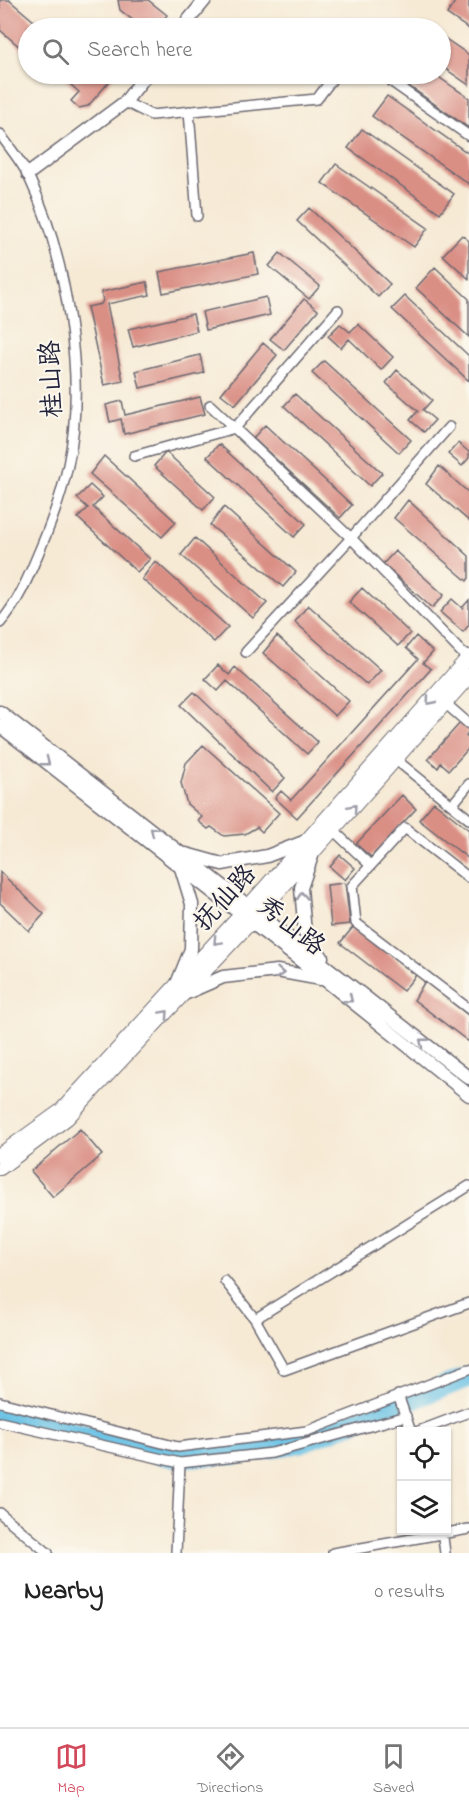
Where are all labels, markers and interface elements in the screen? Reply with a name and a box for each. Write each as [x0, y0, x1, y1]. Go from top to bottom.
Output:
search box [18, 18, 451, 84]
icon: search [39, 35, 72, 68]
text: Search here [87, 35, 192, 67]
street label: 桂山路 [33, 339, 73, 419]
one-way arrow [426, 694, 437, 705]
one-way arrow [39, 755, 50, 766]
one-way arrow [346, 804, 357, 815]
one-way arrow [149, 828, 160, 839]
street label: 抚仙路 [186, 857, 266, 941]
street label: 秀山路 [248, 888, 333, 966]
one-way arrow [296, 892, 309, 901]
one-way arrow [213, 934, 224, 945]
one-way arrow [275, 966, 284, 979]
one-way arrow [342, 991, 353, 1002]
one-way arrow [158, 1011, 169, 1021]
one-way arrow [419, 1038, 430, 1049]
map controls [397, 1427, 451, 1535]
button: locate [397, 1427, 451, 1481]
button: layers [397, 1481, 451, 1535]
text: Nearby [24, 1573, 103, 1611]
text: 0 results [374, 1578, 445, 1607]
tab: Map [55, 1740, 88, 1800]
tab: Directions [197, 1740, 263, 1800]
tab: Saved [373, 1740, 414, 1800]

